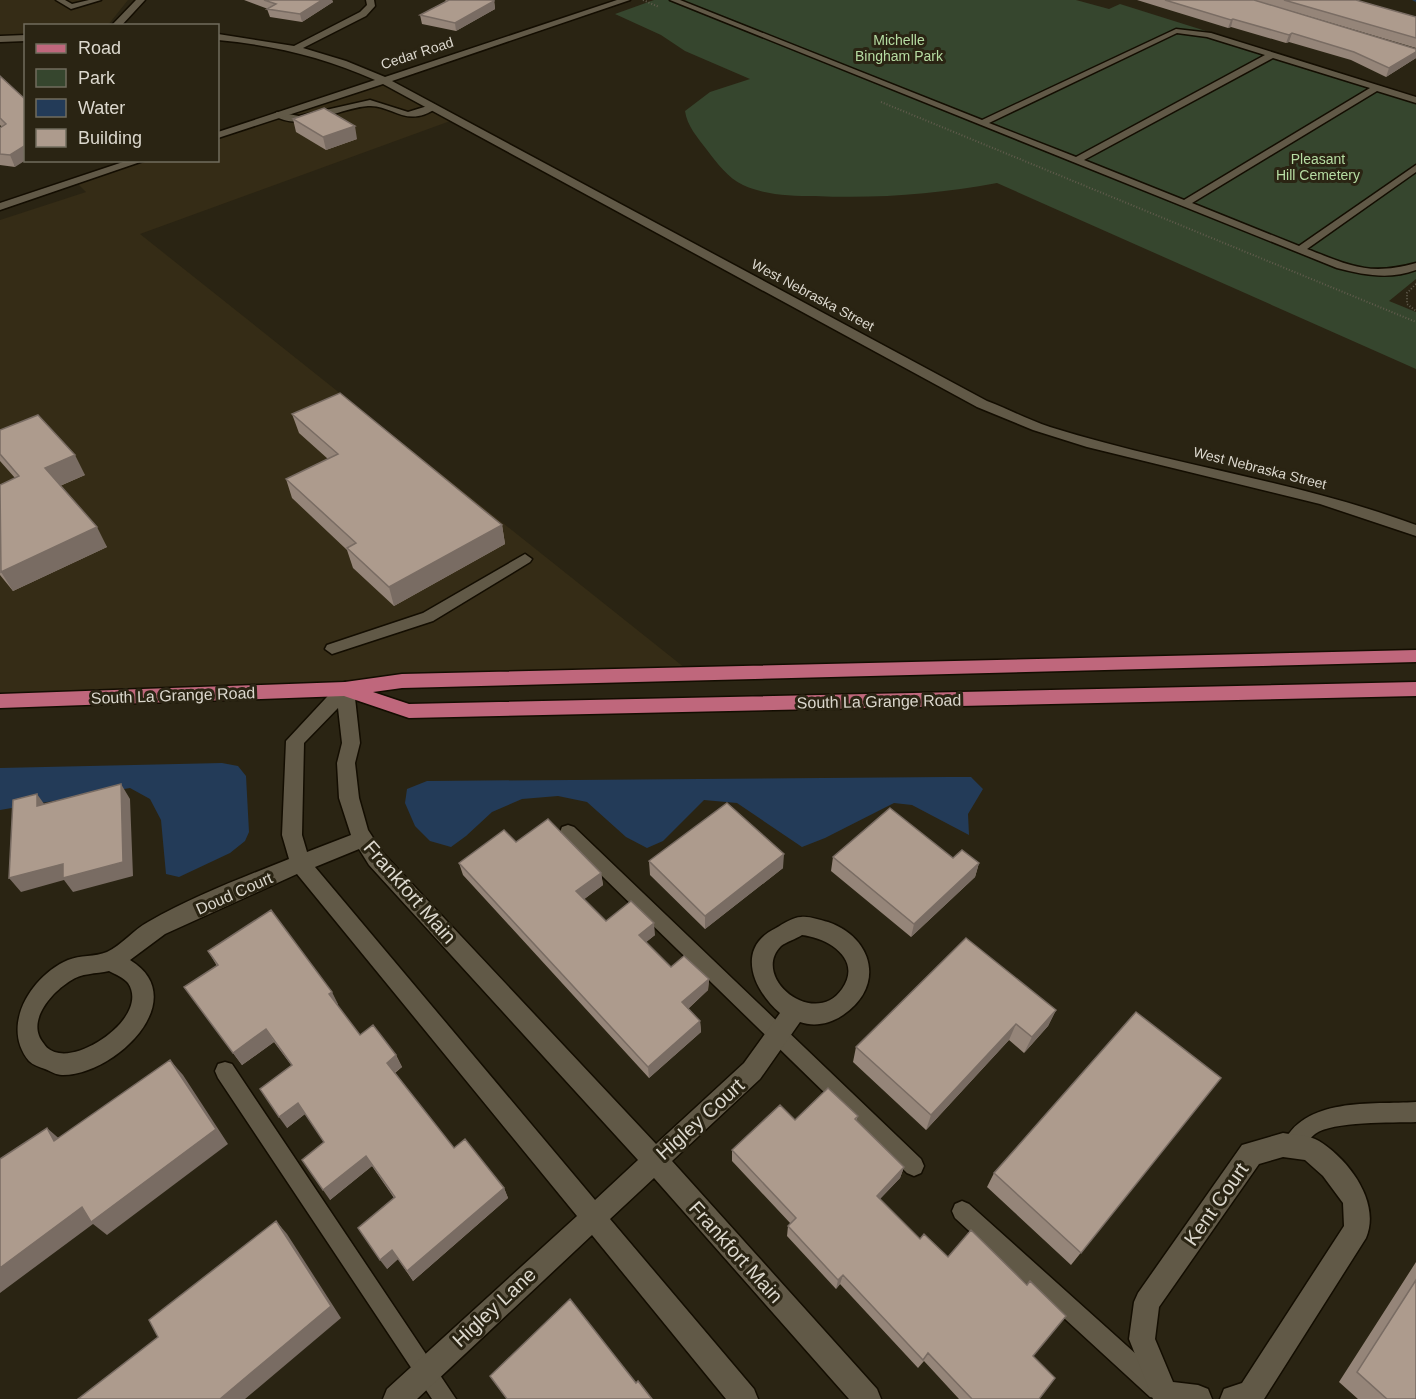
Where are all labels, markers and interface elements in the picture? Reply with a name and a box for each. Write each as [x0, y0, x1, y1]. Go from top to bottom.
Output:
legend [24, 24, 219, 162]
park label: Michelle Bingham Park [855, 32, 944, 64]
street label: Cedar Road [379, 34, 455, 72]
text: Road [78, 38, 121, 58]
text: Park [78, 68, 116, 88]
text: Water [78, 98, 125, 118]
text: Building [78, 128, 142, 148]
park label: Pleasant Hill Cemetery [1276, 151, 1360, 183]
street label: West Nebraska Street [749, 256, 877, 334]
street label: West Nebraska Street [1192, 444, 1328, 492]
street label: South La Grange Road [90, 684, 256, 707]
street label: South La Grange Road [797, 692, 961, 711]
street label: Frankfort Main [359, 836, 461, 948]
street label: Doud Court [193, 869, 276, 918]
street label: Higley Court [652, 1074, 749, 1164]
street label: Kent Court [1180, 1158, 1253, 1249]
street label: Frankfort Main [685, 1197, 787, 1307]
street label: Higley Lane [448, 1263, 540, 1351]

